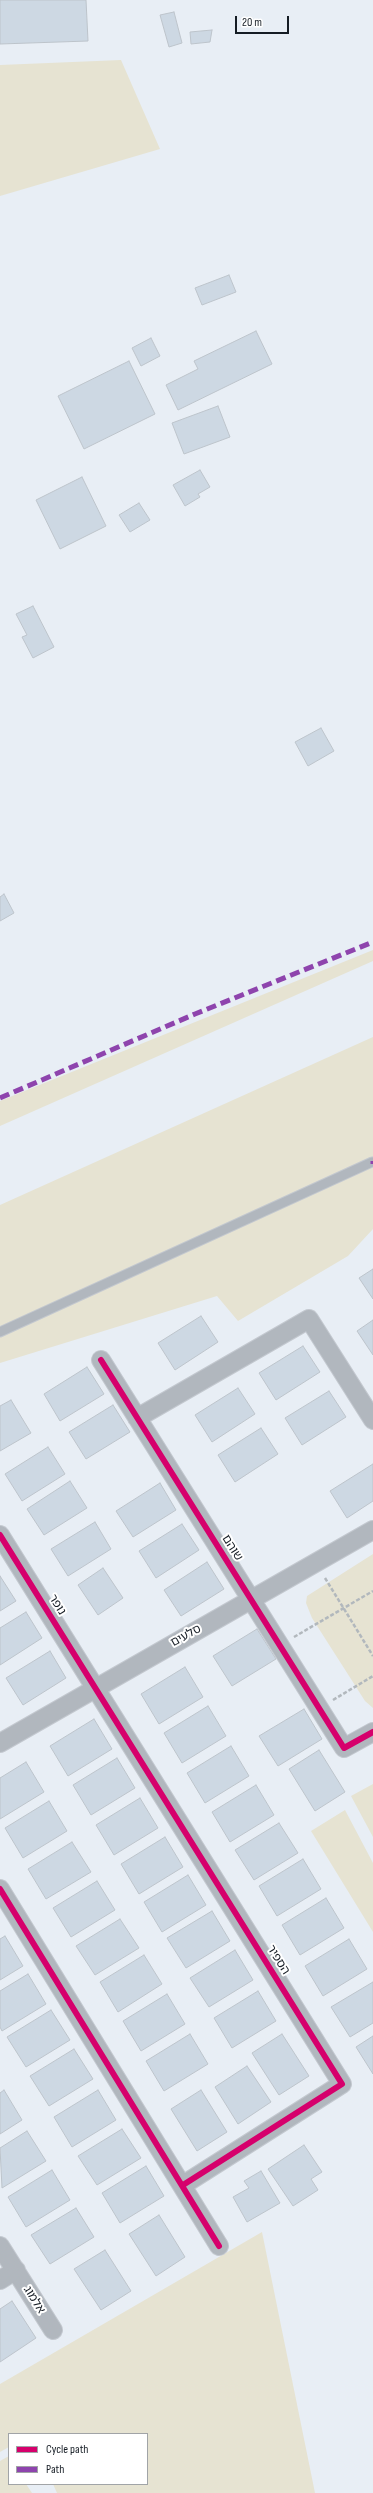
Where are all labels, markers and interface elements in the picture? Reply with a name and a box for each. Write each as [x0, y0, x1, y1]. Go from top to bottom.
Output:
scale bar [237, 8, 291, 34]
text: 20 m [242, 15, 262, 30]
street label: שוהם [218, 1532, 246, 1564]
street label: נופר [45, 1592, 69, 1618]
street label: סלעים [168, 1622, 204, 1650]
street label: הספיר [263, 1943, 293, 1977]
street label: אלמוג [20, 2284, 48, 2316]
legend [8, 2433, 148, 2485]
text: Cycle path [46, 2442, 88, 2457]
text: Path [46, 2462, 64, 2477]

